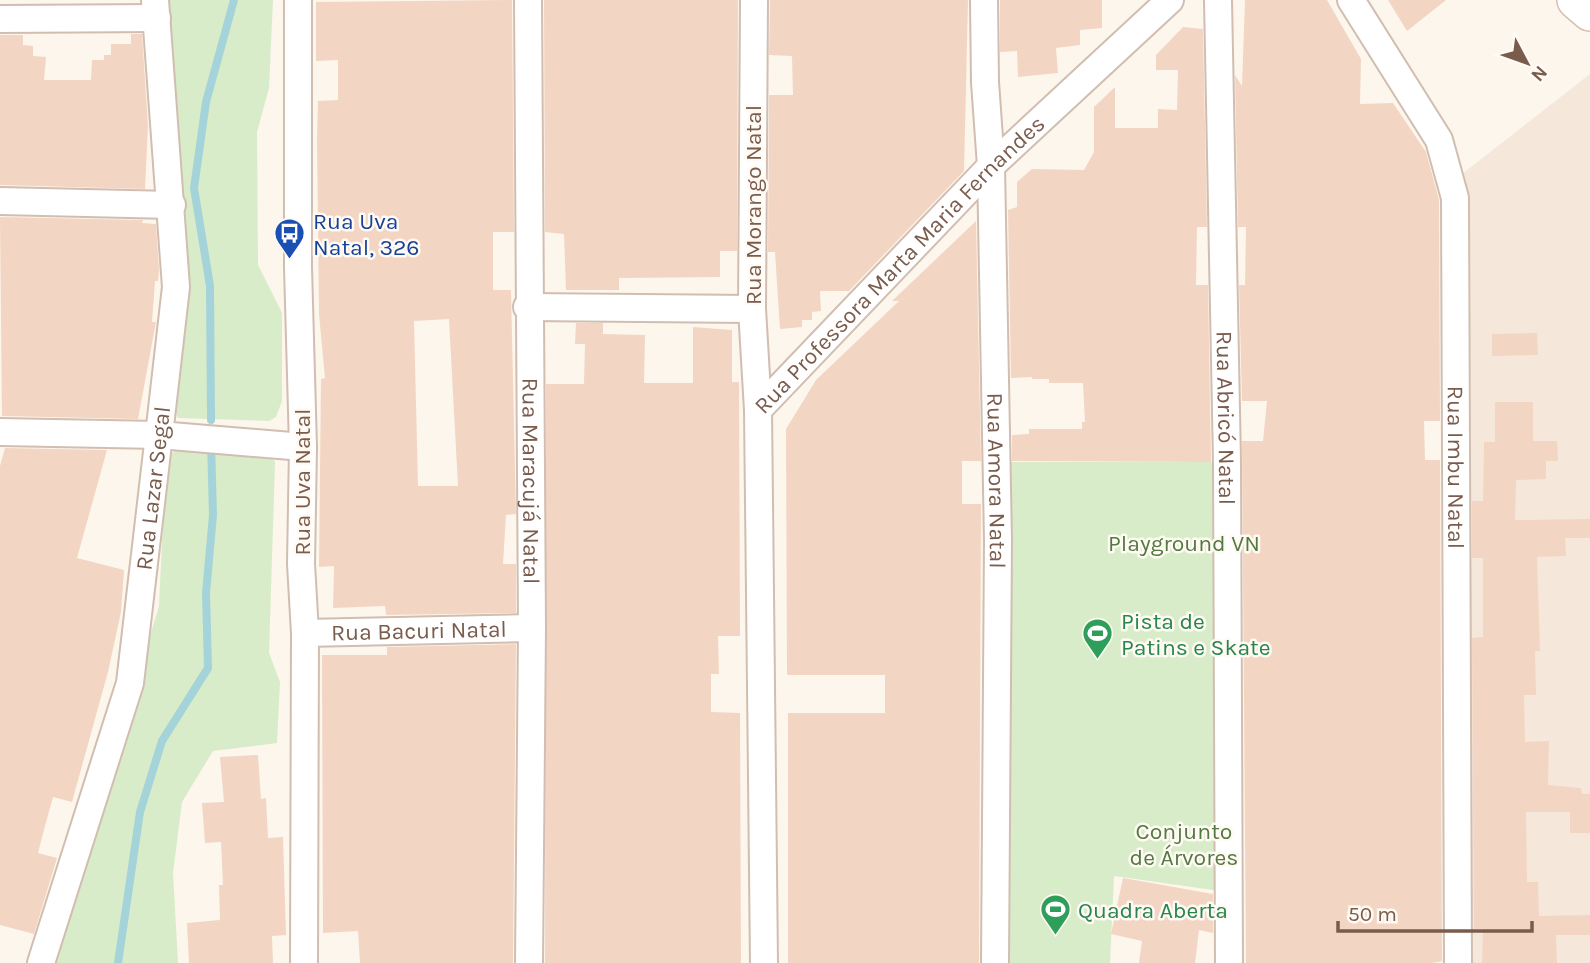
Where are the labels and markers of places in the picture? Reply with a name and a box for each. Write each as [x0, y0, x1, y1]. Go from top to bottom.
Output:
place label: Rua Uva Natal, 326 [313, 208, 420, 261]
bus stop icon: Rua Uva Natal, 326 [273, 217, 307, 261]
place label: Pista de Patins e Skate [1121, 608, 1271, 661]
sports icon: Pista de Patins e Skate [1081, 617, 1115, 661]
sports icon: Quadra Aberta [1038, 893, 1072, 937]
place label: Quadra Aberta [1078, 897, 1228, 924]

